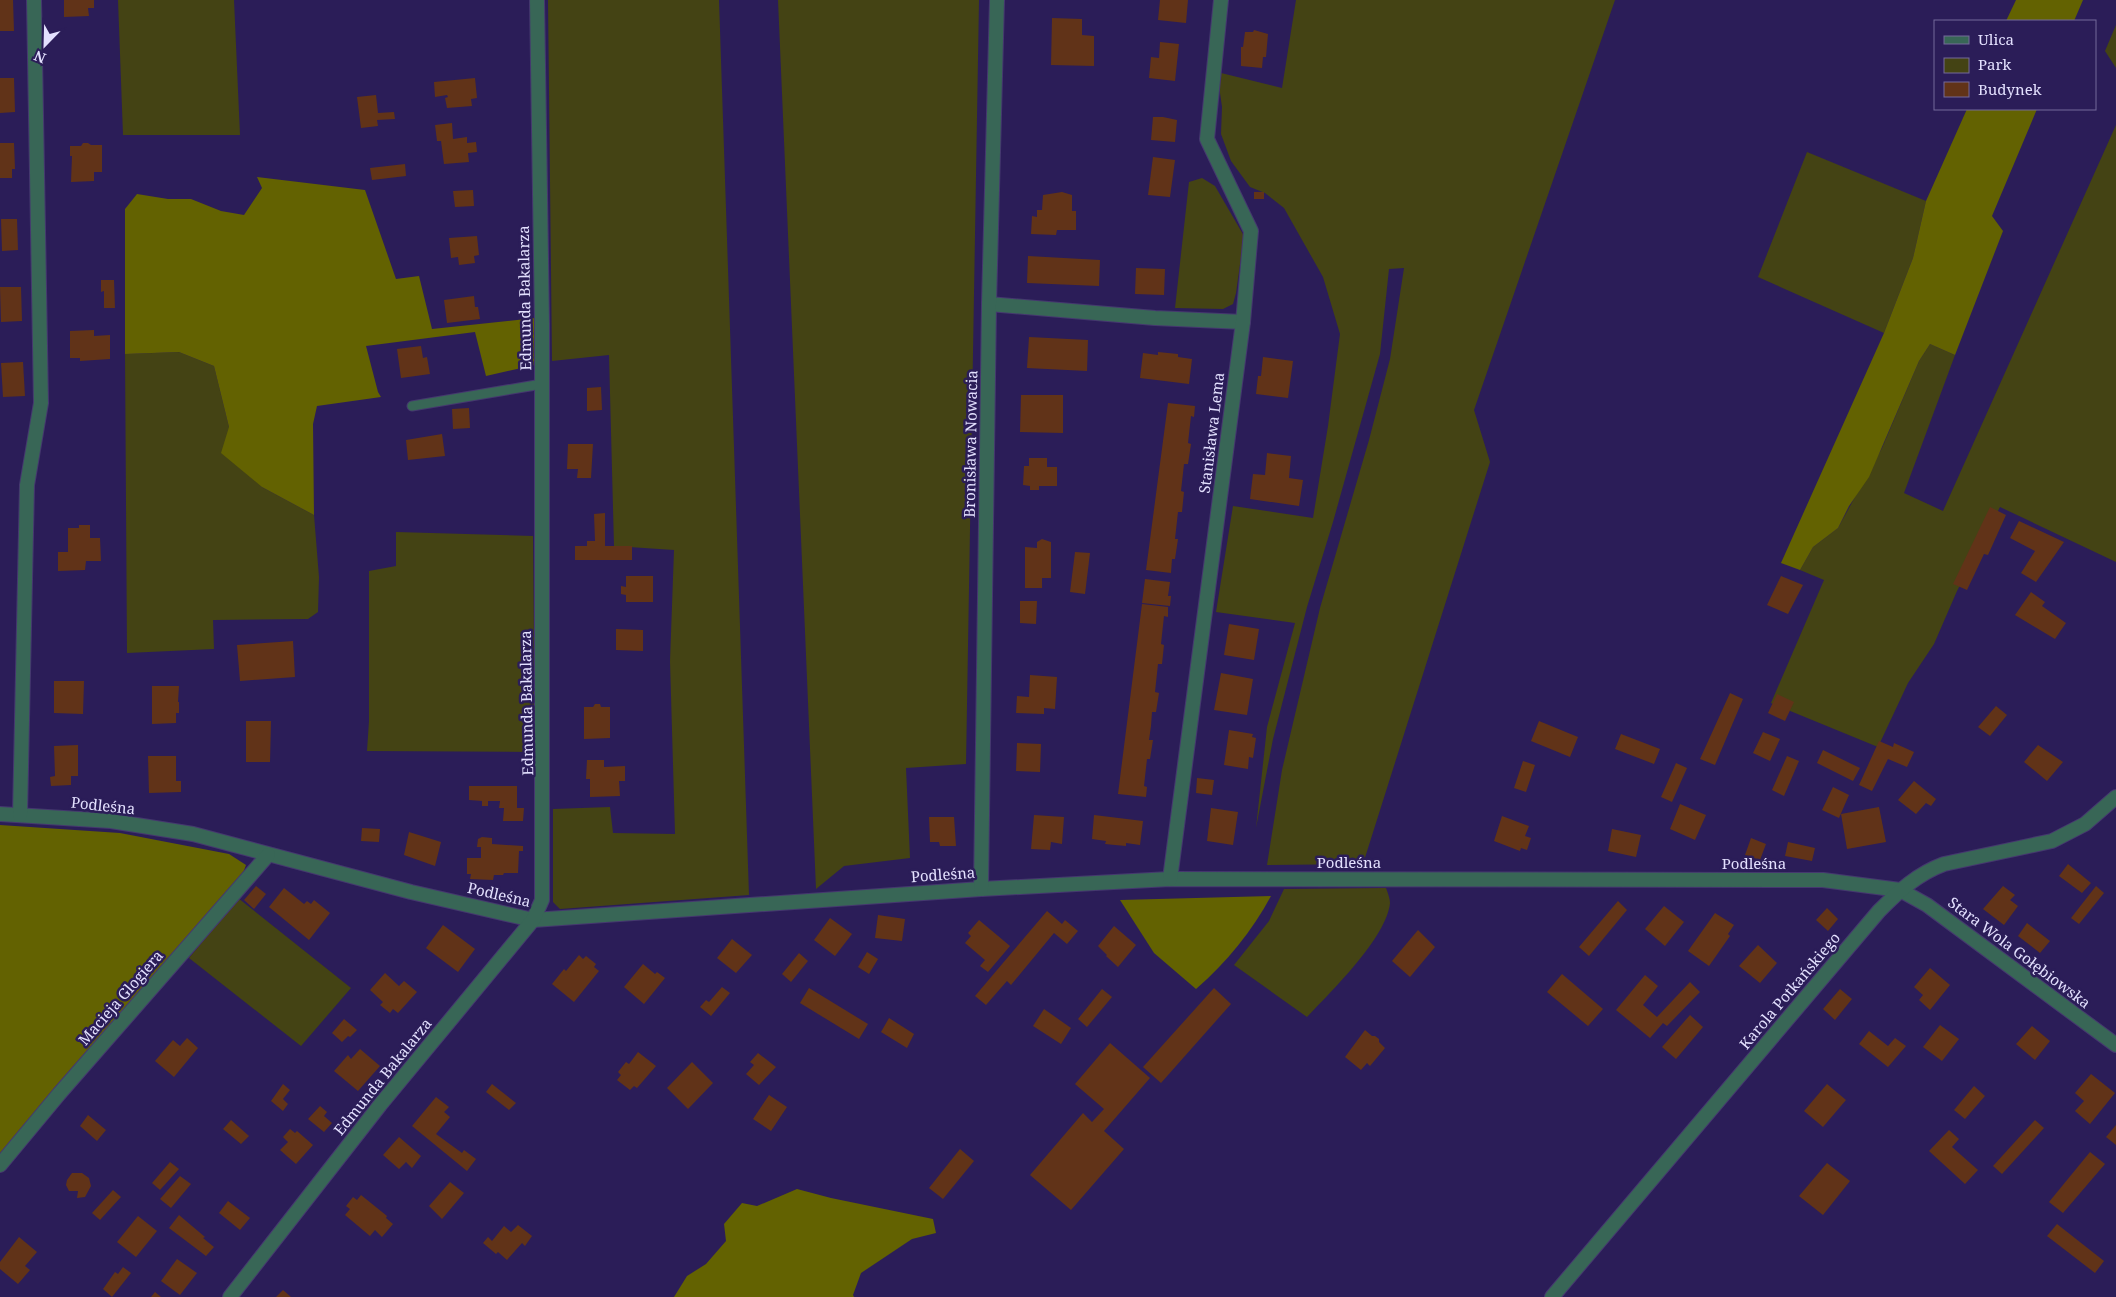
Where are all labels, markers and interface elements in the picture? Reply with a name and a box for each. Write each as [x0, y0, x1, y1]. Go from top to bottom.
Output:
north arrow [20, 20, 70, 70]
legend [1934, 20, 2096, 110]
text: Ulica [1978, 29, 2014, 49]
text: N [31, 47, 49, 68]
text: Park [1978, 54, 2012, 74]
text: Budynek [1978, 79, 2042, 99]
street label: Edmunda Bakalarza [513, 225, 535, 371]
street label: Bronisława Nowacia [959, 370, 981, 518]
street label: Stanisława Lema [1194, 371, 1228, 494]
street label: Edmunda Bakalarza [515, 630, 537, 776]
street label: Podleśna [70, 792, 136, 818]
street label: Podleśna [1317, 852, 1381, 872]
street label: Podleśna [1722, 853, 1786, 873]
street label: Podleśna [910, 862, 976, 886]
street label: Podleśna [466, 877, 533, 911]
street label: Stara Wola Gołębiowska [1944, 892, 2095, 1012]
street label: Karola Potkańskiego [1734, 928, 1844, 1053]
street label: Macieja Glogiera [73, 946, 167, 1049]
street label: Edmunda Bakalarza [329, 1014, 436, 1139]

